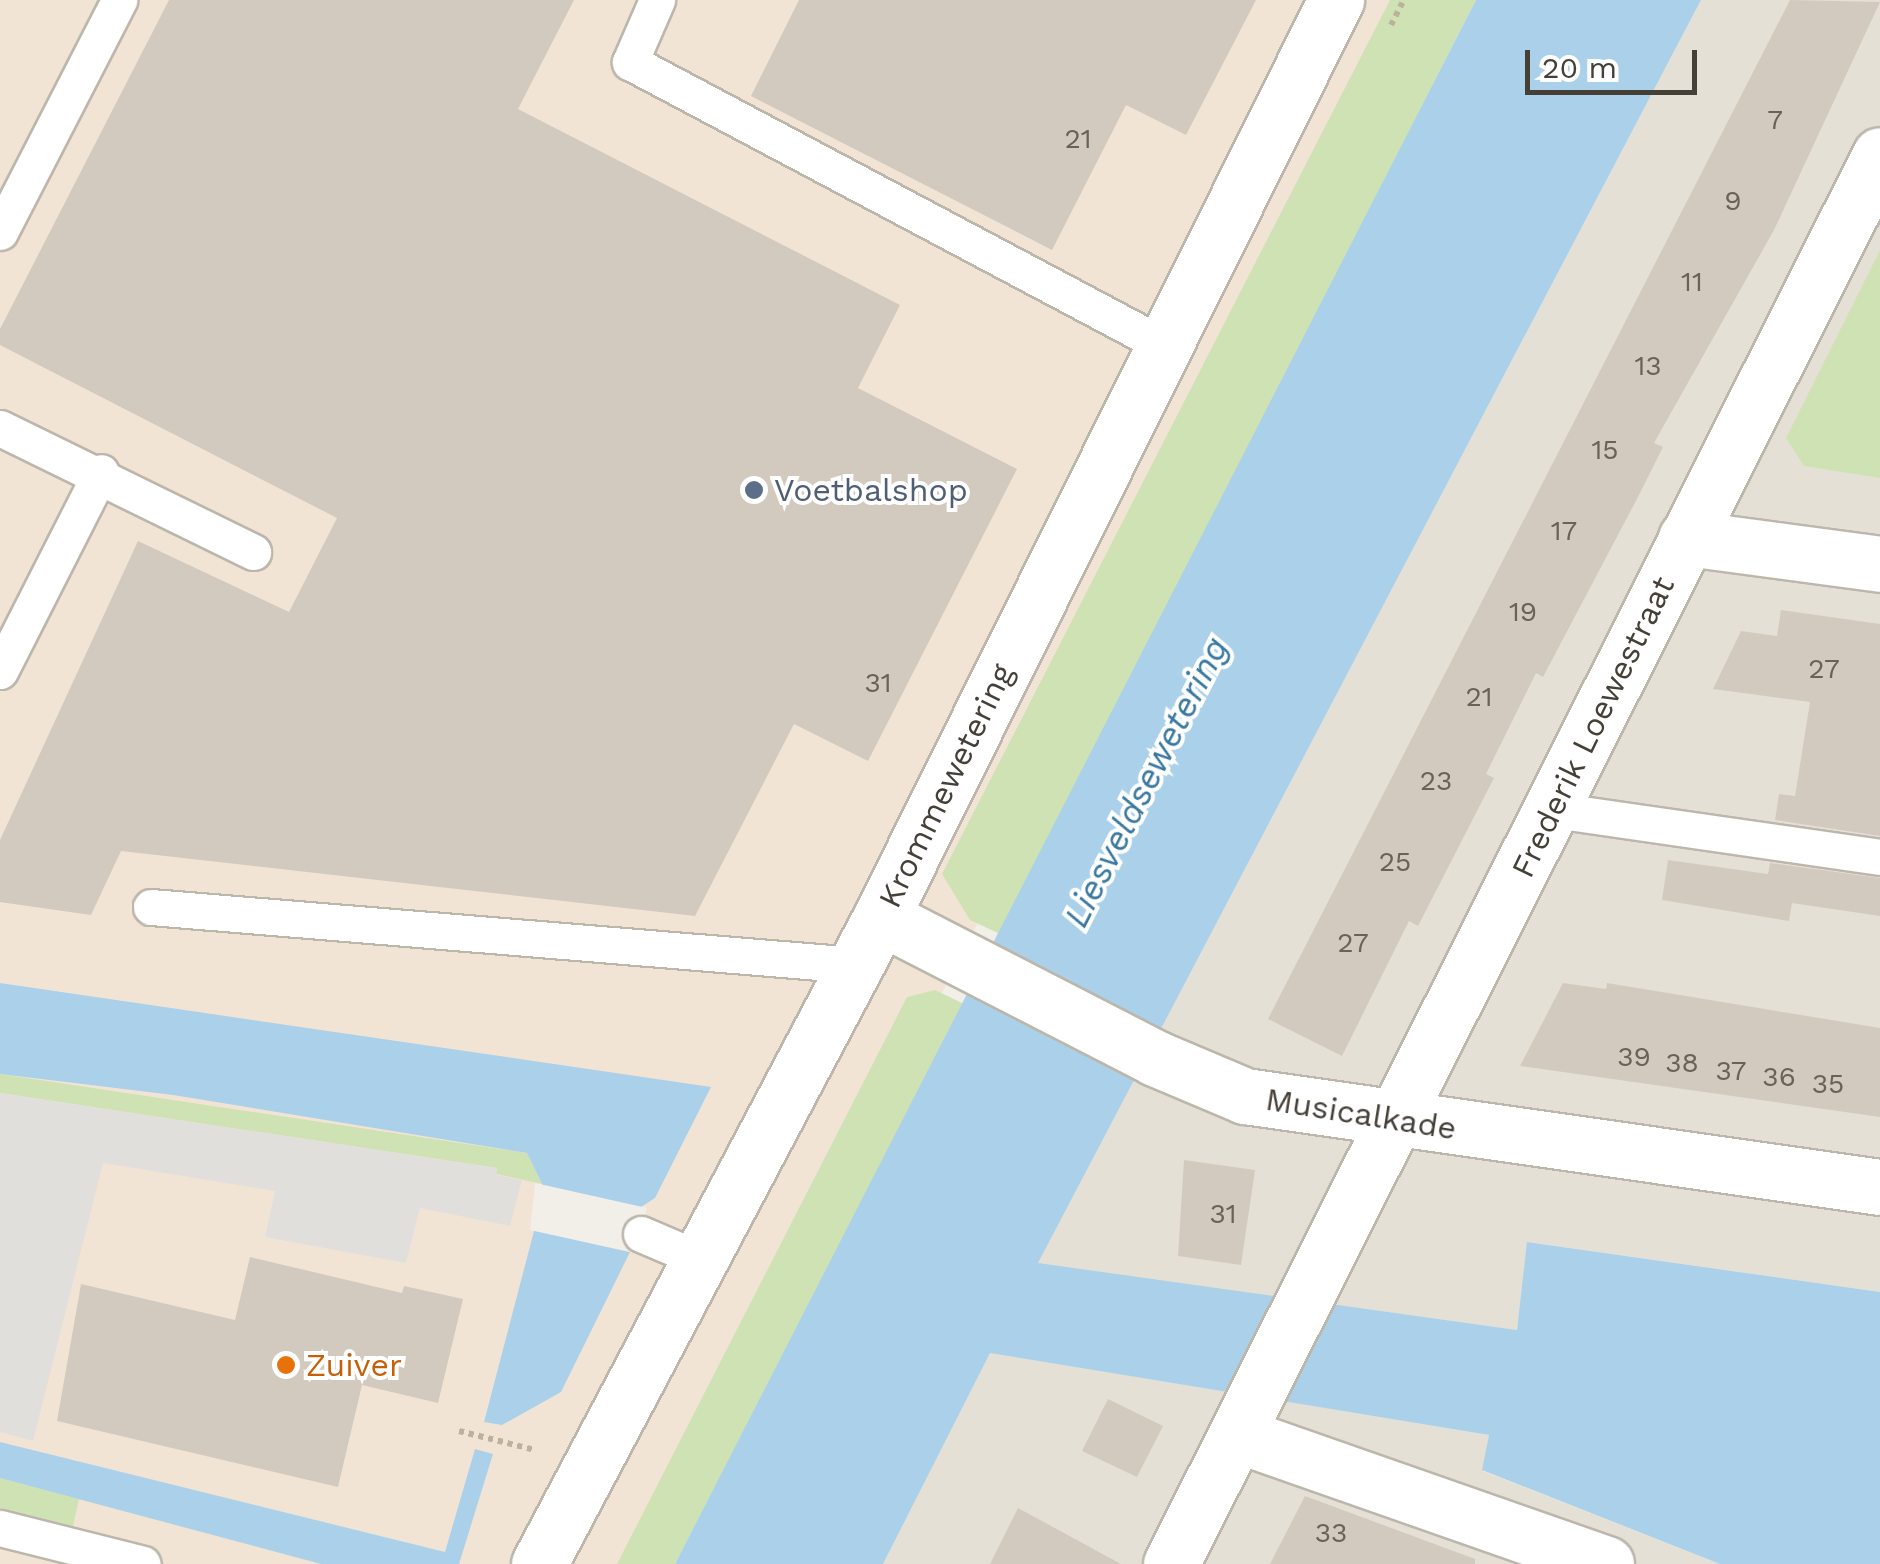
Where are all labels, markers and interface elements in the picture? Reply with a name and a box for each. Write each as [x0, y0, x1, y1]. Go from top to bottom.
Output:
scale bar [1530, 30, 1702, 92]
text: 20 m [1542, 50, 1617, 85]
house number: 7 [1767, 103, 1783, 137]
house number: 21 [1064, 122, 1092, 156]
house number: 9 [1724, 184, 1742, 218]
house number: 11 [1681, 265, 1703, 299]
house number: 13 [1634, 349, 1662, 383]
house number: 15 [1591, 433, 1619, 467]
place label: Voetbalshop [774, 471, 968, 509]
marker: Voetbalshop [743, 479, 765, 501]
house number: 17 [1551, 514, 1577, 548]
street label: Frederik Loewestraat [1503, 570, 1683, 884]
house number: 19 [1509, 595, 1537, 629]
water label: Liesveldsewetering [1055, 630, 1237, 934]
house number: 27 [1808, 652, 1840, 686]
street label: Krommewetering [870, 658, 1022, 914]
house number: 31 [864, 666, 892, 700]
house number: 21 [1465, 680, 1493, 714]
house number: 23 [1420, 764, 1452, 798]
house number: 25 [1379, 845, 1411, 879]
house number: 27 [1337, 926, 1369, 960]
house number: 39 [1617, 1040, 1651, 1074]
house number: 38 [1665, 1046, 1699, 1080]
house number: 37 [1716, 1054, 1746, 1088]
house number: 36 [1762, 1060, 1796, 1094]
house number: 35 [1812, 1067, 1844, 1101]
street label: Musicalkade [1263, 1080, 1459, 1148]
house number: 31 [1209, 1197, 1237, 1231]
place label: Zuiver [306, 1346, 402, 1384]
marker: Zuiver [275, 1354, 297, 1376]
house number: 33 [1315, 1516, 1347, 1550]

